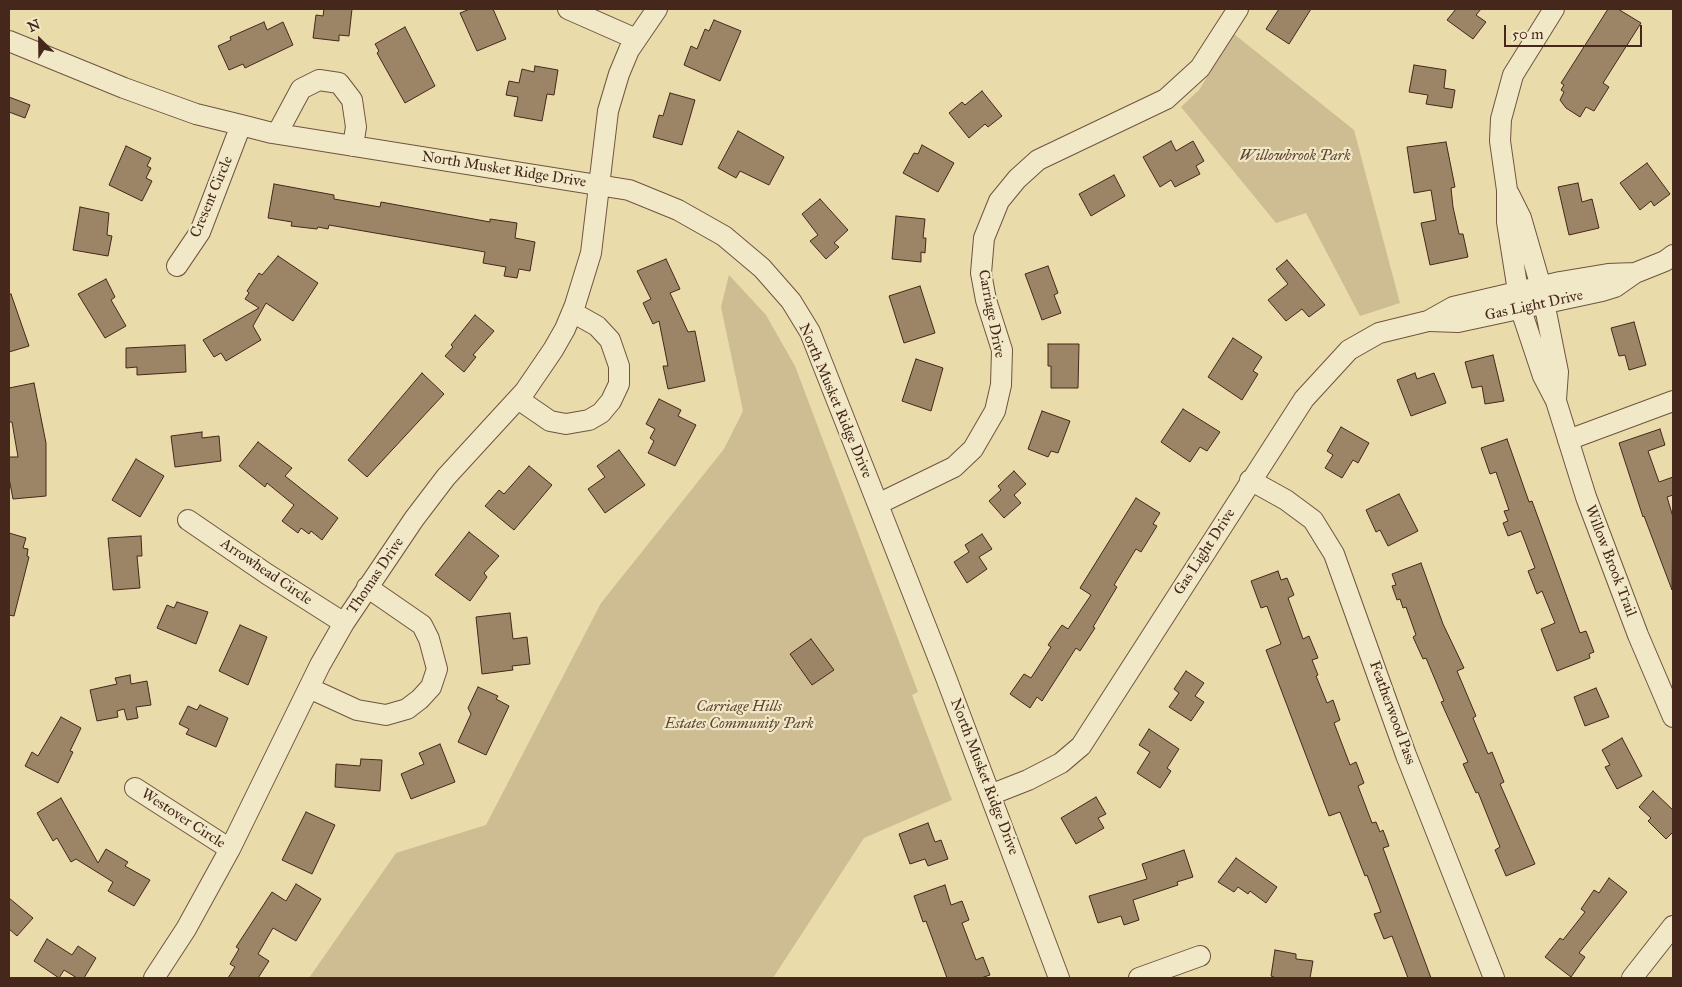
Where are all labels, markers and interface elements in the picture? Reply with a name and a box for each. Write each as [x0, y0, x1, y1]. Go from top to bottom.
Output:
north arrow [15, 15, 65, 65]
scale bar [1507, 15, 1644, 47]
text: N [25, 16, 43, 36]
text: 50 m [1512, 25, 1544, 43]
park label: Willowbrook Park [1239, 147, 1351, 165]
street label: North Musket Ridge Drive [420, 148, 588, 192]
street label: Cresent Circle [187, 154, 237, 240]
street label: Carriage Drive [974, 268, 1008, 360]
street label: Gas Light Drive [1483, 287, 1585, 325]
street label: North Musket Ridge Drive [794, 321, 876, 481]
street label: Willow Brook Trail [1580, 503, 1640, 619]
street label: Gas Light Drive [1170, 505, 1240, 599]
street label: Thomas Drive [344, 534, 408, 618]
street label: Arrowhead Circle [217, 535, 315, 609]
street label: Featherwood Pass [1365, 659, 1419, 767]
street label: North Musket Ridge Drive [946, 696, 1022, 858]
park label: Carriage Hills Estates Community Park [664, 698, 814, 733]
street label: Westover Circle [137, 785, 229, 853]

